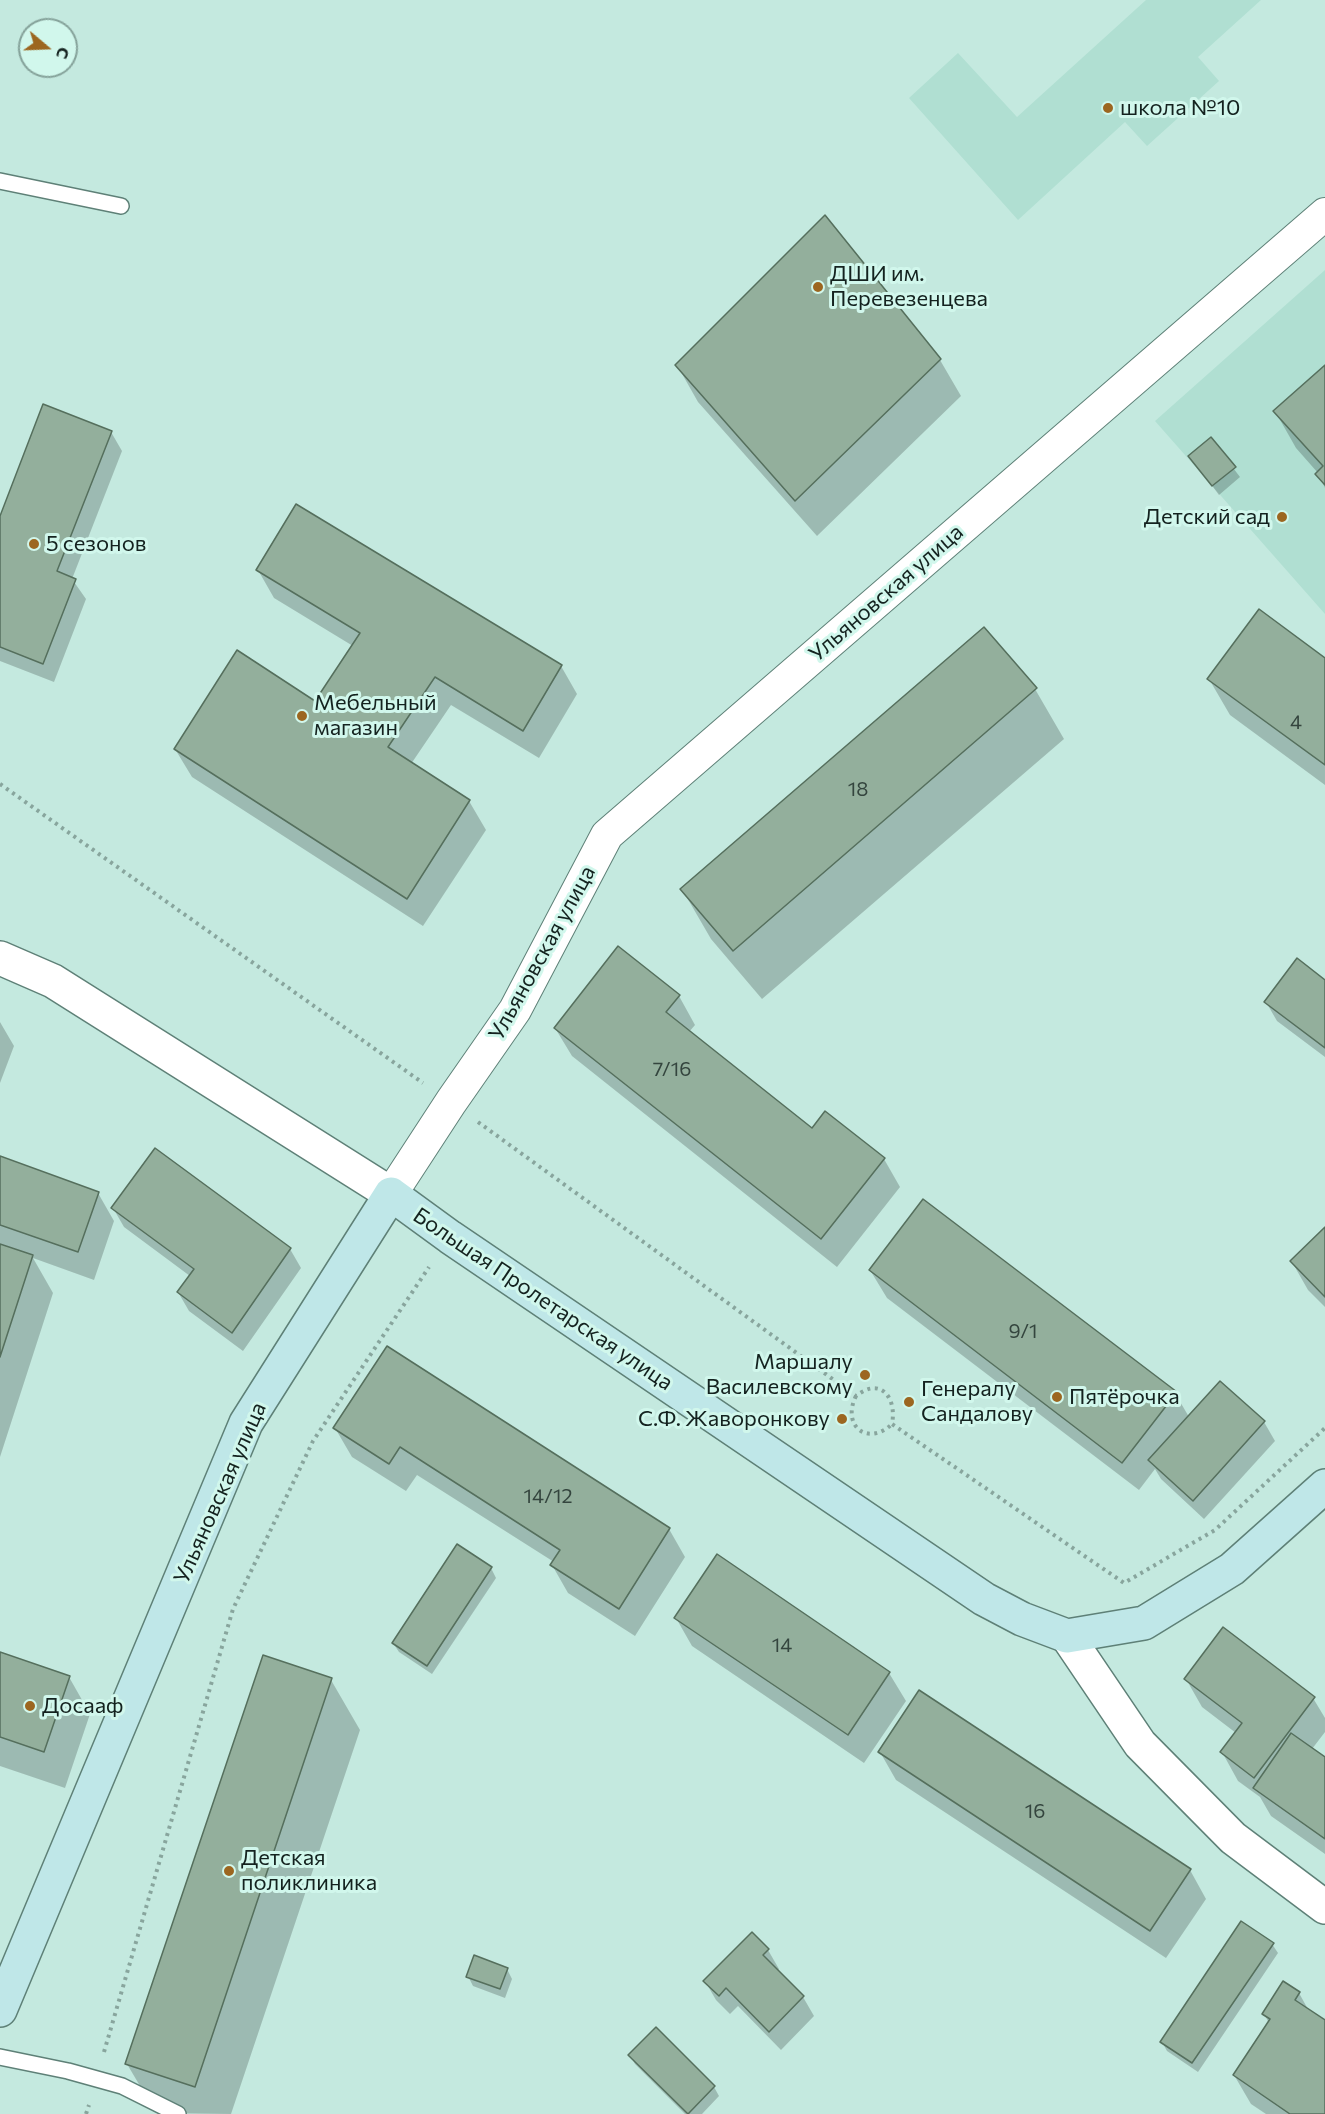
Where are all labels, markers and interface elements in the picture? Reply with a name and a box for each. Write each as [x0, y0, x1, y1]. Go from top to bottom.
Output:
north arrow [18, 18, 78, 78]
text: С [53, 45, 74, 62]
place label: школа №10 [1120, 95, 1240, 121]
marker: школа №10 [1101, 101, 1115, 115]
place label: ДШИ им. Перевезенцева [830, 261, 988, 312]
marker: ДШИ им. Перевезенцева [811, 280, 825, 294]
place label: Детский сад [1144, 504, 1270, 530]
marker: Детский сад [1275, 510, 1289, 524]
street label: Ульяновская улица [804, 519, 968, 667]
place label: 5 сезонов [46, 531, 146, 557]
marker: 5 сезонов [27, 537, 41, 551]
place label: Мебельный магазин [314, 690, 437, 742]
marker: Мебельный магазин [295, 709, 309, 723]
house number: 4 [1290, 710, 1302, 734]
house number: 18 [848, 777, 868, 801]
street label: Ульяновская улица [483, 861, 601, 1045]
house number: 7/16 [653, 1057, 691, 1081]
street label: Большая Пролетарская улица [408, 1202, 678, 1396]
house number: 9/1 [1008, 1319, 1038, 1343]
place label: Маршалу Василевскому [706, 1349, 853, 1400]
marker: Маршалу Василевскому [858, 1368, 872, 1382]
place label: Генералу Сандалову [921, 1376, 1033, 1428]
place label: Пятёрочка [1069, 1384, 1180, 1410]
marker: Пятёрочка [1050, 1390, 1064, 1404]
marker: Генералу Сандалову [902, 1395, 916, 1409]
street label: Ульяновская улица [168, 1398, 272, 1588]
place label: С.Ф. Жаворонкову [638, 1406, 830, 1432]
marker: С.Ф. Жаворонкову [835, 1412, 849, 1426]
house number: 14/12 [523, 1484, 573, 1508]
house number: 14 [772, 1633, 792, 1657]
place label: Досааф [42, 1693, 123, 1719]
marker: Досааф [23, 1699, 37, 1713]
house number: 16 [1025, 1799, 1045, 1823]
place label: Детская поликлиника [241, 1845, 377, 1897]
marker: Детская поликлиника [222, 1864, 236, 1878]

